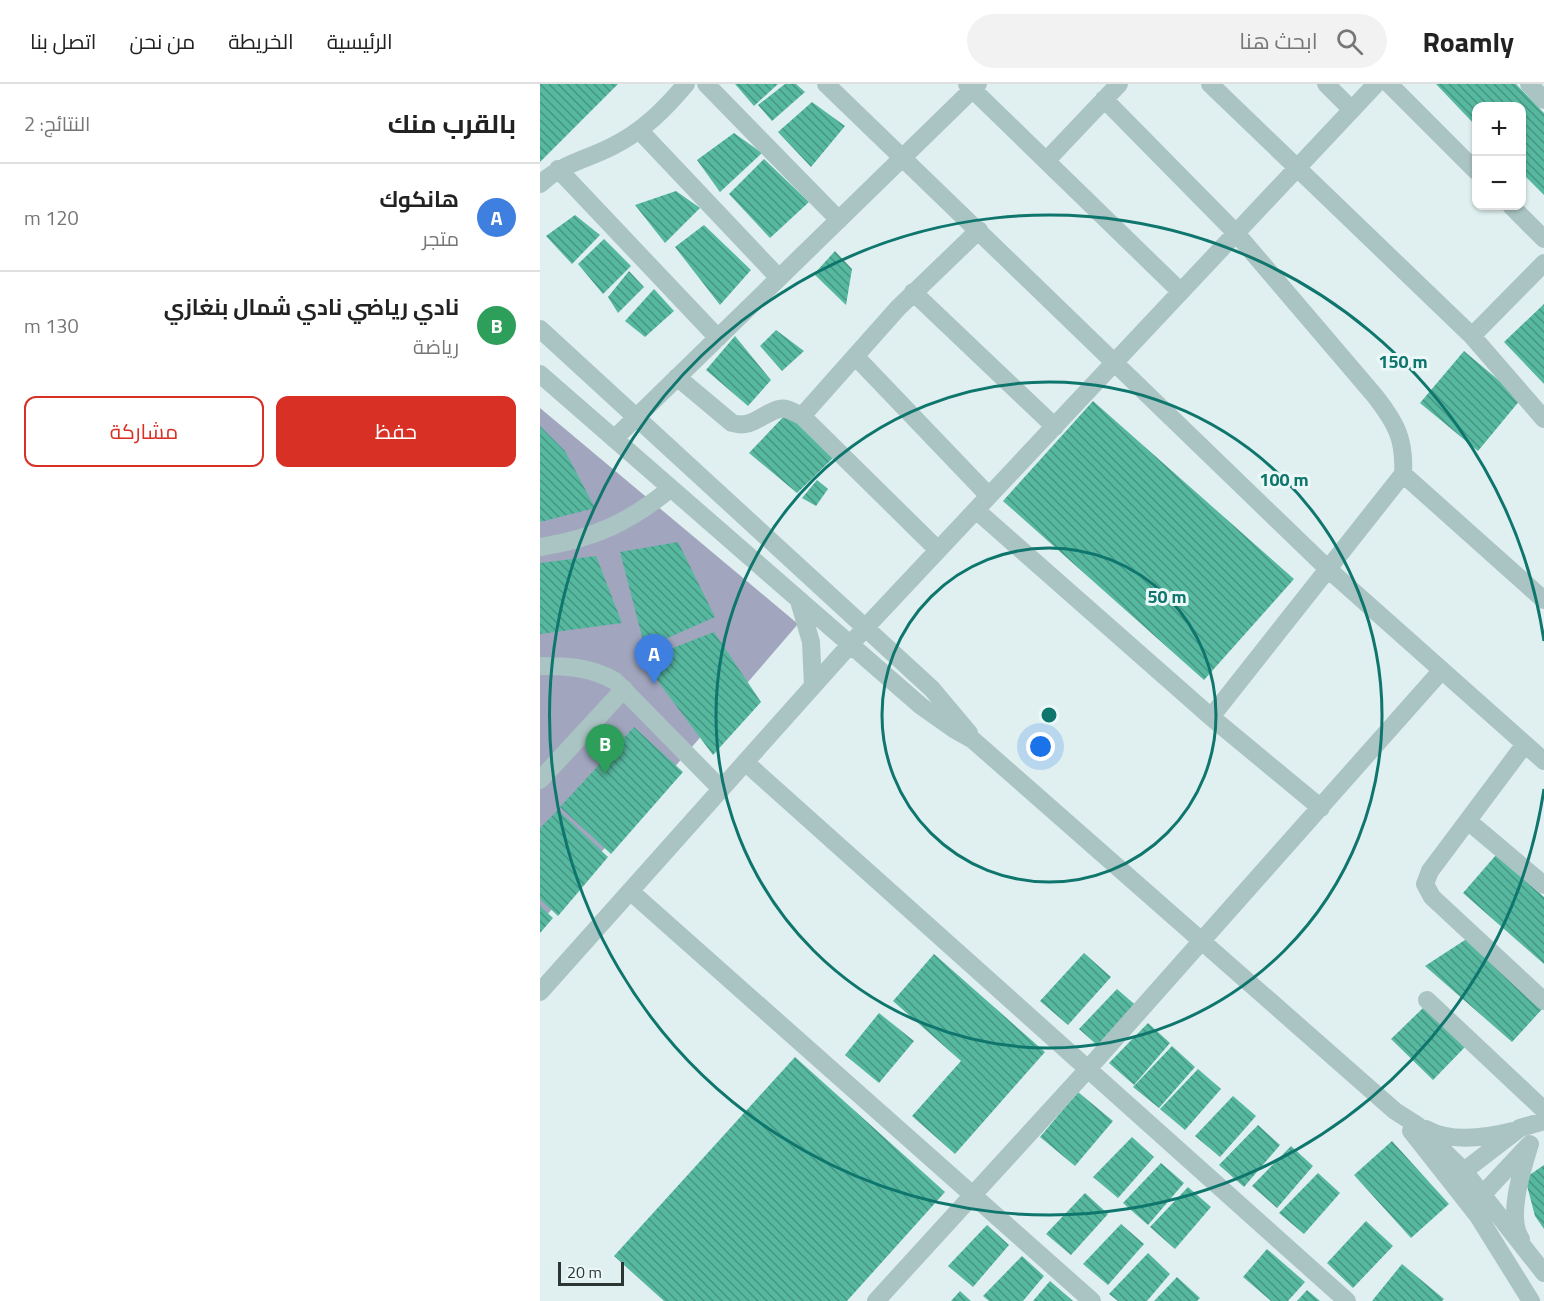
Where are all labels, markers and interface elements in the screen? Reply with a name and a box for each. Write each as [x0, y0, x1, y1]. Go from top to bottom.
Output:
search box [967, 14, 1387, 68]
text: Roamly [1423, 20, 1514, 63]
text: ابحث هنا [1239, 24, 1318, 58]
text: اتصل بنا [30, 25, 96, 57]
text: من نحن [129, 25, 195, 57]
text: الخريطة [228, 25, 294, 57]
text: الرئيسية [327, 25, 393, 57]
icon: search [1333, 25, 1366, 58]
map controls [1472, 102, 1526, 210]
button: + [1472, 102, 1526, 156]
text: بالقرب منك [388, 104, 516, 143]
text: النتائج: 2 [24, 108, 90, 139]
button: − [1472, 156, 1526, 210]
text: هانكوك [379, 182, 459, 216]
text: 120 m [24, 202, 79, 233]
text: A [490, 202, 503, 233]
text: متجر [422, 223, 459, 254]
text: نادي رياضي نادي شمال بنغازي [164, 290, 459, 324]
text: 130 m [24, 310, 79, 341]
text: B [490, 310, 503, 341]
text: رياضة [413, 331, 459, 362]
text: 150 m [1378, 348, 1428, 375]
button: مشاركة [24, 396, 264, 467]
button: حفظ [276, 396, 516, 467]
text: 100 m [1259, 466, 1309, 493]
text: 50 m [1147, 583, 1187, 610]
pin: A [634, 634, 674, 684]
centre of rings [1039, 705, 1059, 725]
pin: B [586, 724, 624, 774]
your location [1026, 732, 1055, 761]
scale bar [558, 1259, 624, 1286]
text: 20 m [567, 1260, 602, 1284]

